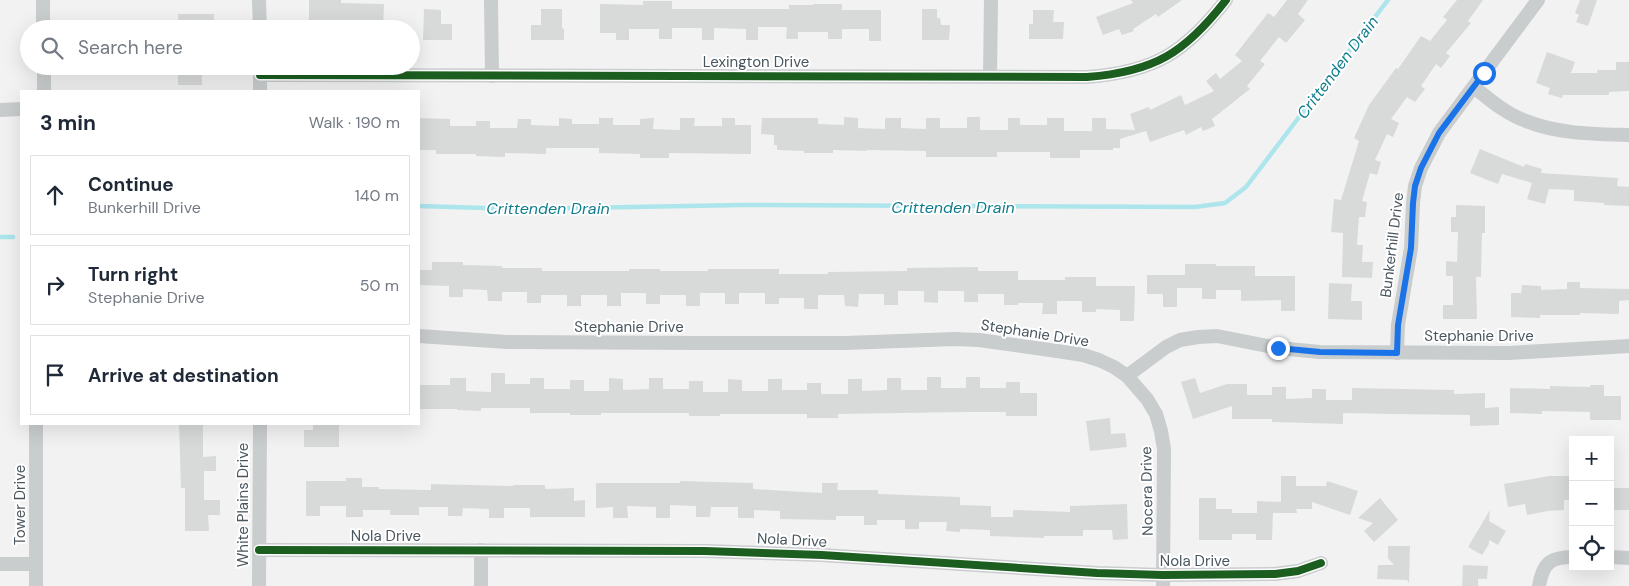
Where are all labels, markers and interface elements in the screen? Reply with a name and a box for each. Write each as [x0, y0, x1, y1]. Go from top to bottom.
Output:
water label: Crittenden Drain [1292, 12, 1383, 123]
search box [20, 20, 420, 75]
icon: search [38, 34, 66, 62]
text: Search here [78, 35, 183, 60]
street label: Lexington Drive [703, 52, 809, 72]
route start [1473, 62, 1496, 85]
text: 3 min [40, 109, 96, 137]
text: Walk · 190 m [309, 112, 400, 133]
text: Continue [88, 172, 174, 197]
icon: ahead [41, 181, 69, 209]
text: 140 m [355, 185, 399, 206]
street label: Bunkerhill Drive [1376, 191, 1408, 299]
text: Bunkerhill Drive [88, 197, 201, 218]
water label: Crittenden Drain [891, 197, 1015, 218]
water label: Crittenden Drain [486, 198, 610, 219]
text: Turn right [88, 262, 178, 287]
icon: right [41, 271, 69, 299]
text: 50 m [360, 275, 399, 296]
text: Stephanie Drive [88, 287, 205, 308]
street label: Stephanie Drive [979, 315, 1091, 351]
street label: Stephanie Drive [574, 317, 684, 337]
street label: Stephanie Drive [1424, 326, 1534, 346]
route end [1267, 337, 1290, 360]
icon: arrive [41, 361, 69, 389]
text: Arrive at destination [88, 363, 279, 388]
map controls [1569, 436, 1614, 571]
button: + [1569, 436, 1614, 481]
street label: White Plains Drive [233, 443, 253, 567]
street label: Nocera Drive [1136, 446, 1158, 536]
street label: Tower Drive [10, 465, 30, 545]
button: − [1569, 481, 1614, 526]
street label: Nola Drive [351, 526, 421, 546]
button: locate [1569, 526, 1614, 571]
street label: Nola Drive [756, 528, 828, 552]
street label: Nola Drive [1160, 551, 1230, 571]

